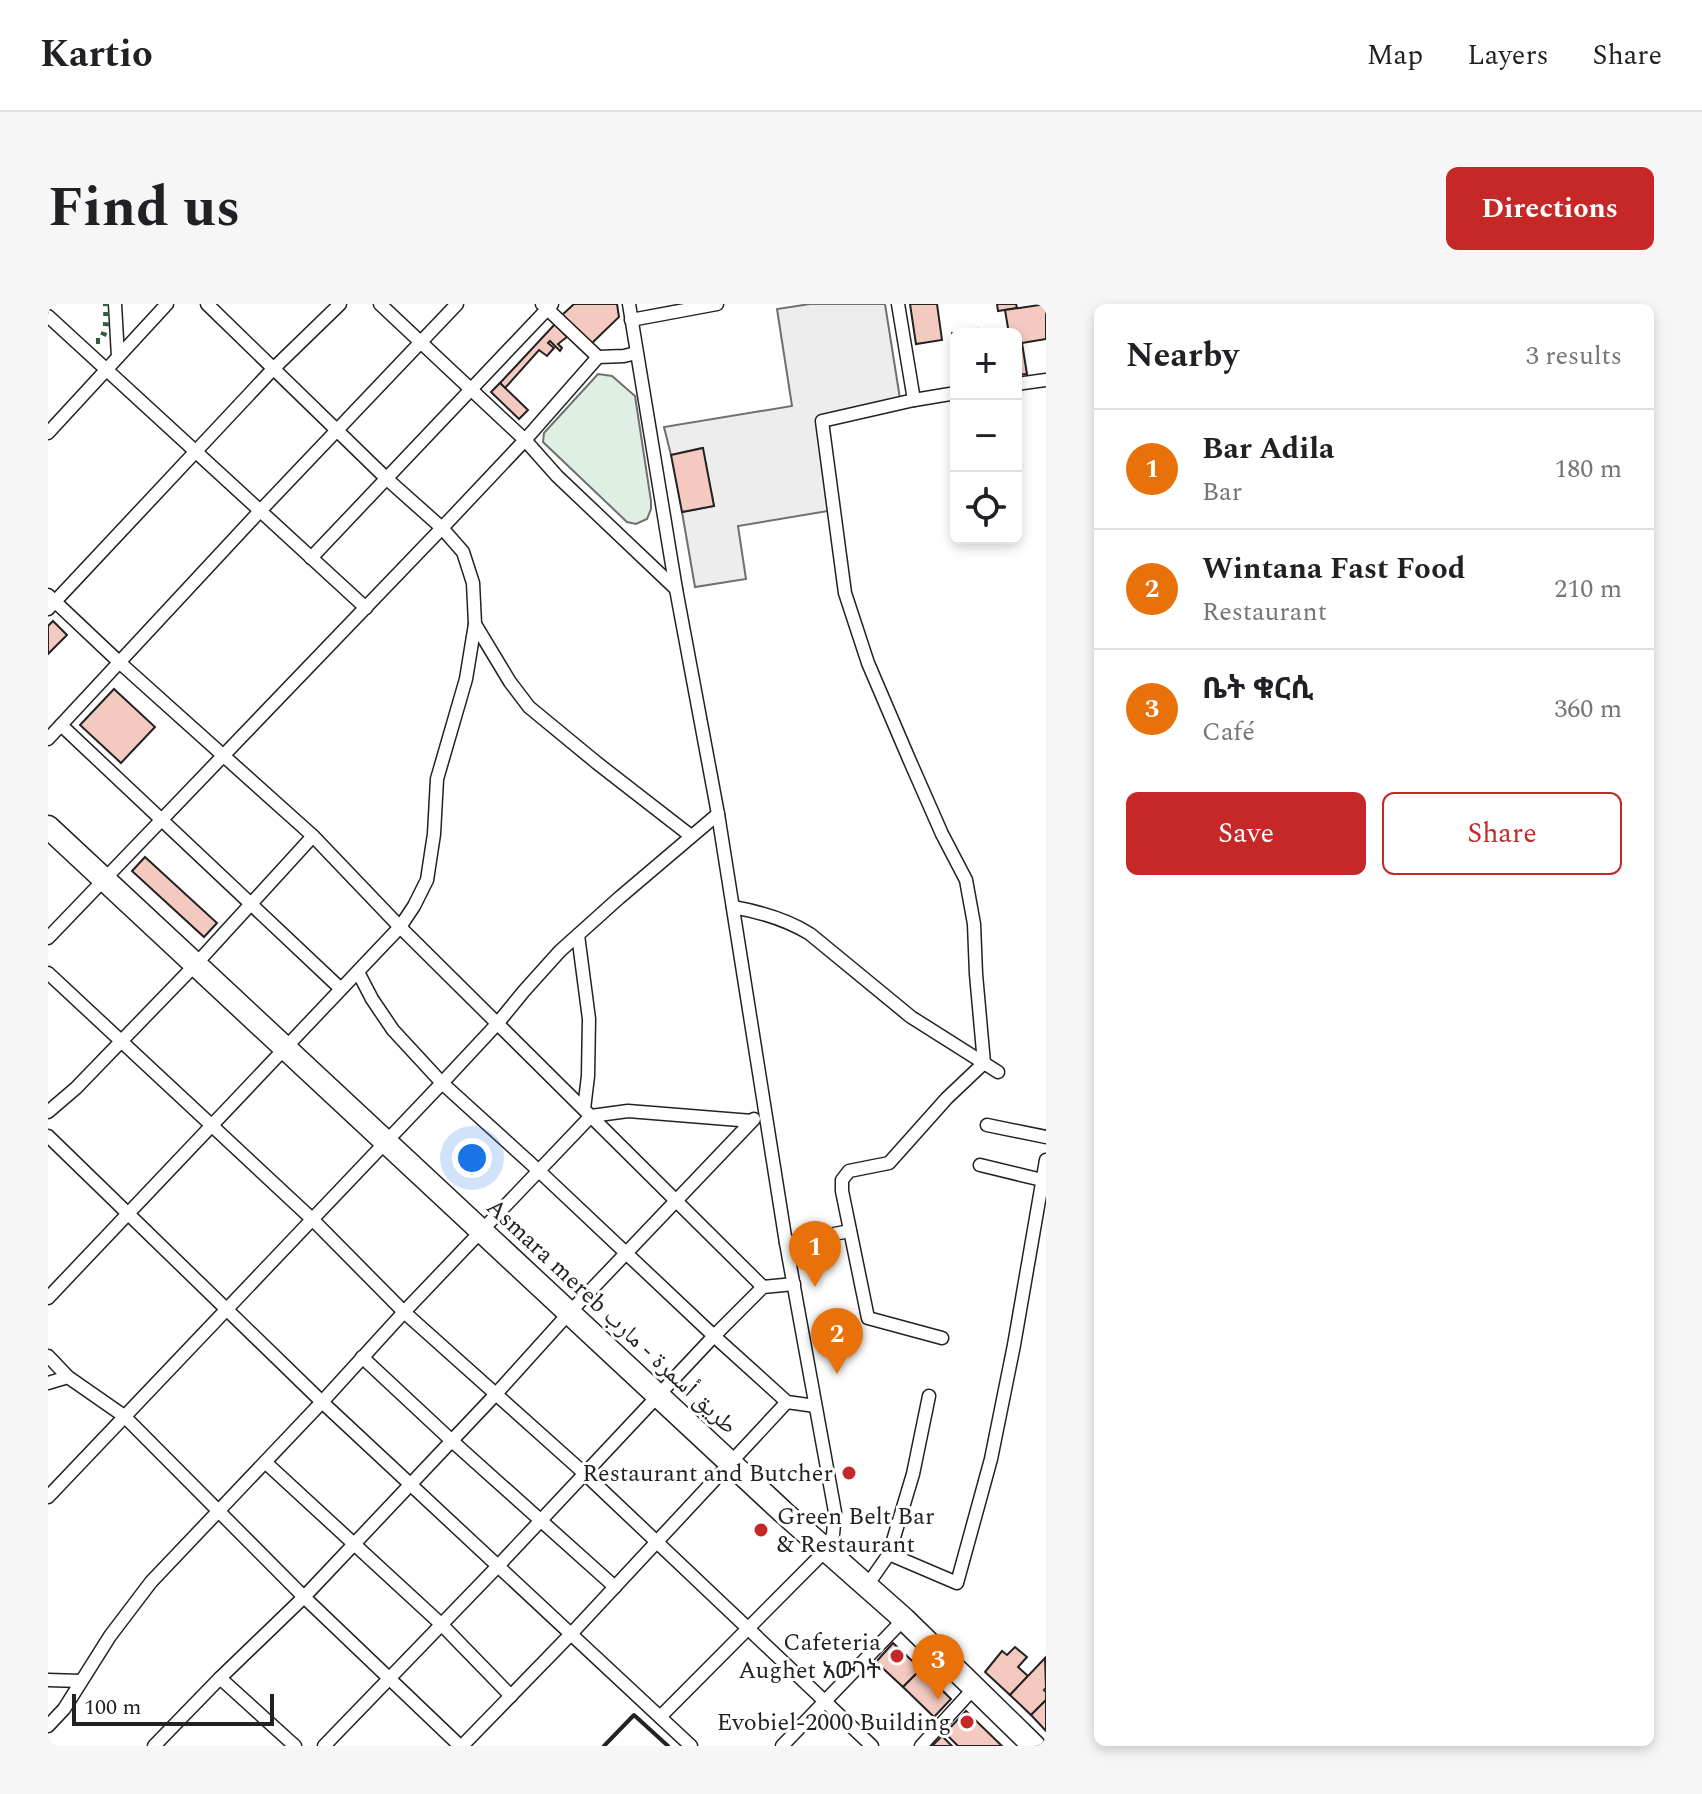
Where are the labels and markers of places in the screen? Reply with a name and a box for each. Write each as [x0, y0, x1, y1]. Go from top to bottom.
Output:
pin: 1 [789, 1221, 841, 1287]
pin: 2 [811, 1308, 863, 1374]
place label: Restaurant and Butcher [582, 1456, 833, 1492]
marker: Restaurant and Butcher [840, 1464, 858, 1482]
place label: Green Belt Bar & Restaurant [777, 1499, 934, 1563]
marker: Green Belt Bar & Restaurant [752, 1521, 770, 1539]
place label: Cafeteria Aughet አውገት [738, 1625, 882, 1689]
pin: 3 [912, 1634, 964, 1700]
marker: Cafeteria Aughet አውገት [888, 1647, 906, 1665]
place label: Evobiel-2000 Building [717, 1705, 951, 1741]
marker: Evobiel-2000 Building [958, 1713, 976, 1731]

